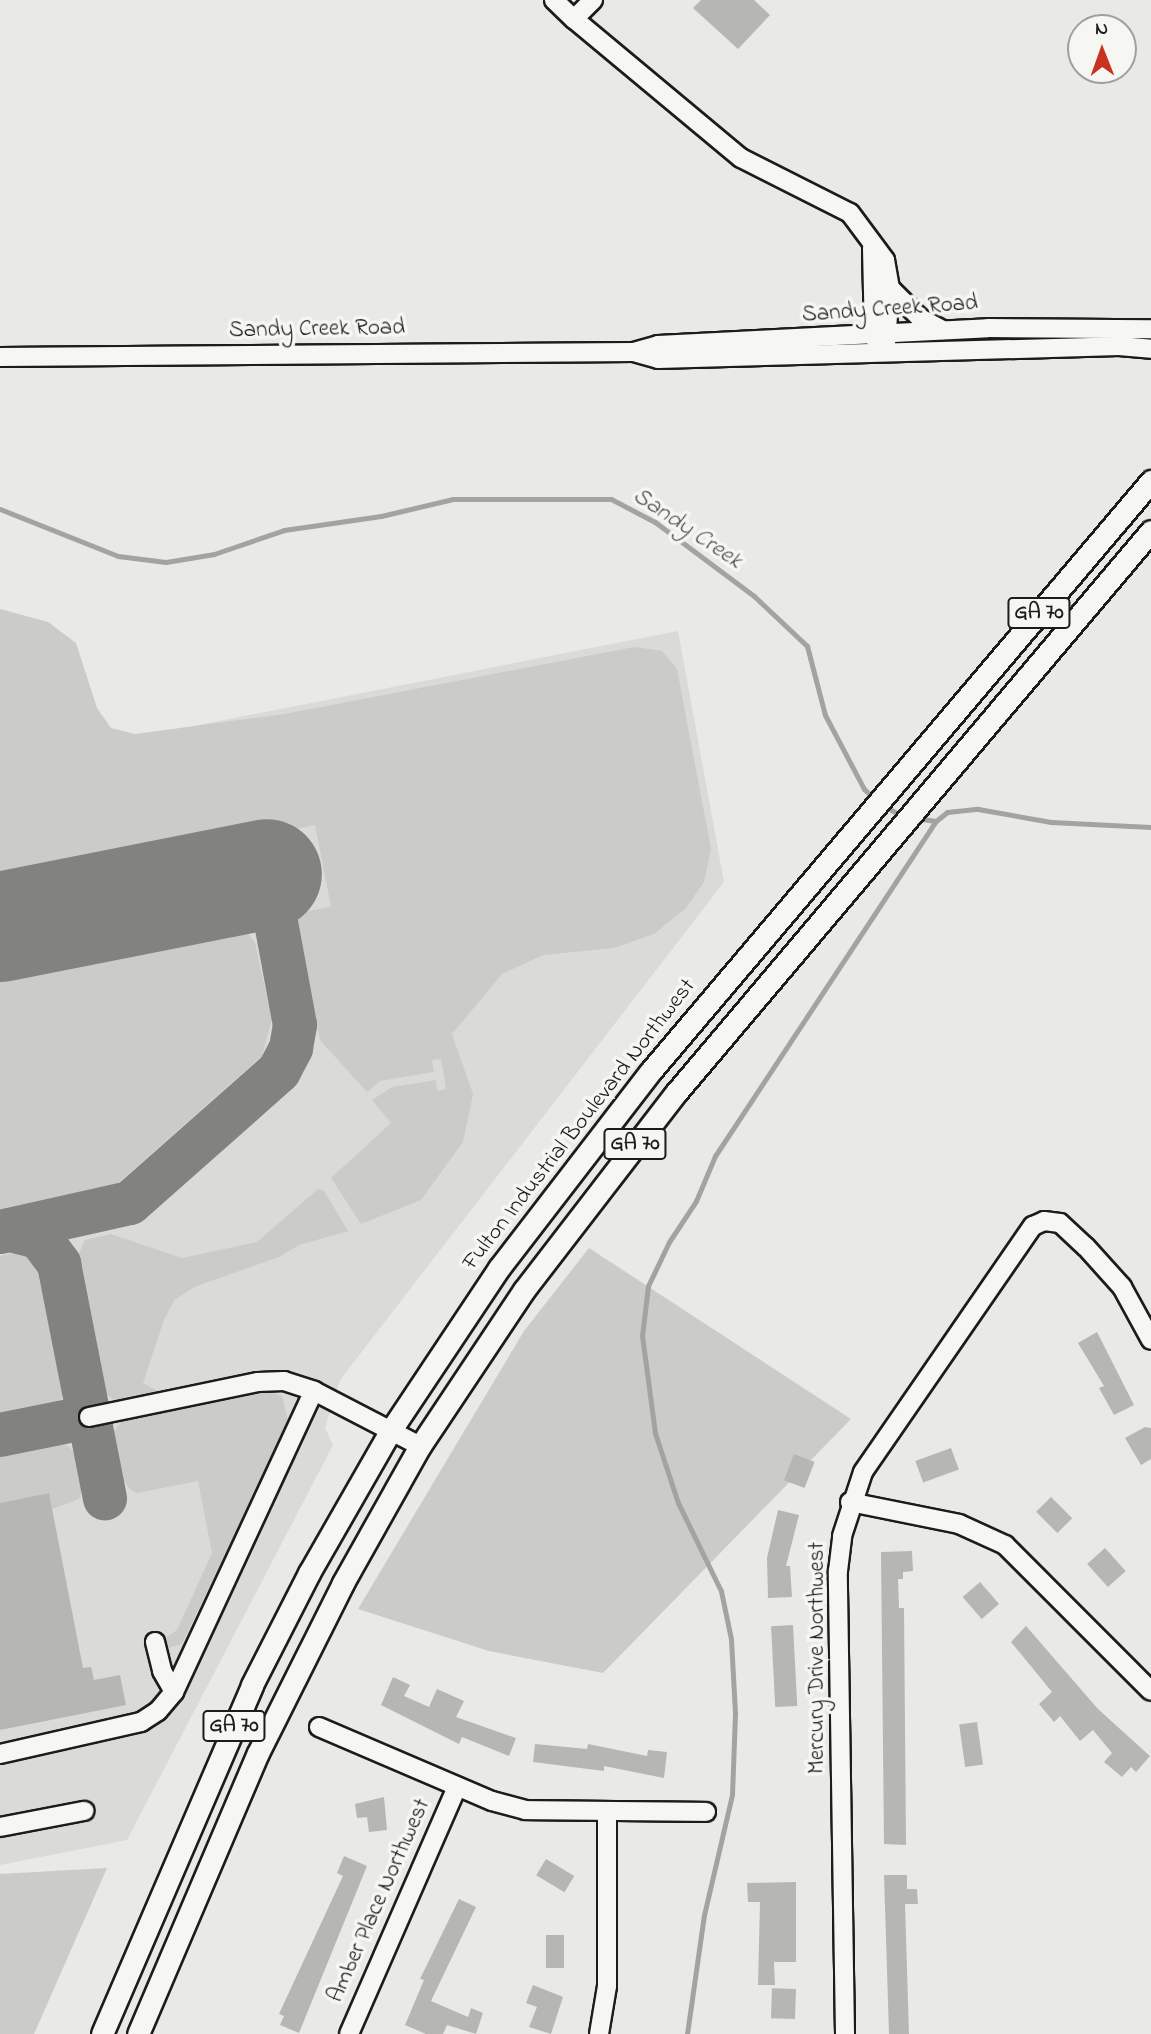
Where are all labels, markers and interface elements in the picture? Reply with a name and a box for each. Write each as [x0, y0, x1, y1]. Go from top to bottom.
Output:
north arrow [1067, 14, 1137, 84]
text: N [1095, 16, 1108, 43]
street label: Sandy Creek Road [801, 290, 979, 330]
street label: Sandy Creek Road [229, 315, 405, 345]
water label: Sandy Creek [627, 482, 747, 576]
road number: GA 70 [1006, 596, 1072, 630]
street label: Fulton Industrial Boulevard Northwest [458, 974, 702, 1276]
road number: GA 70 [602, 1126, 668, 1162]
street label: Mercury Drive Northwest [804, 1542, 832, 1774]
road number: GA 70 [201, 1708, 267, 1744]
street label: Amber Place Northwest [323, 1795, 437, 2007]

